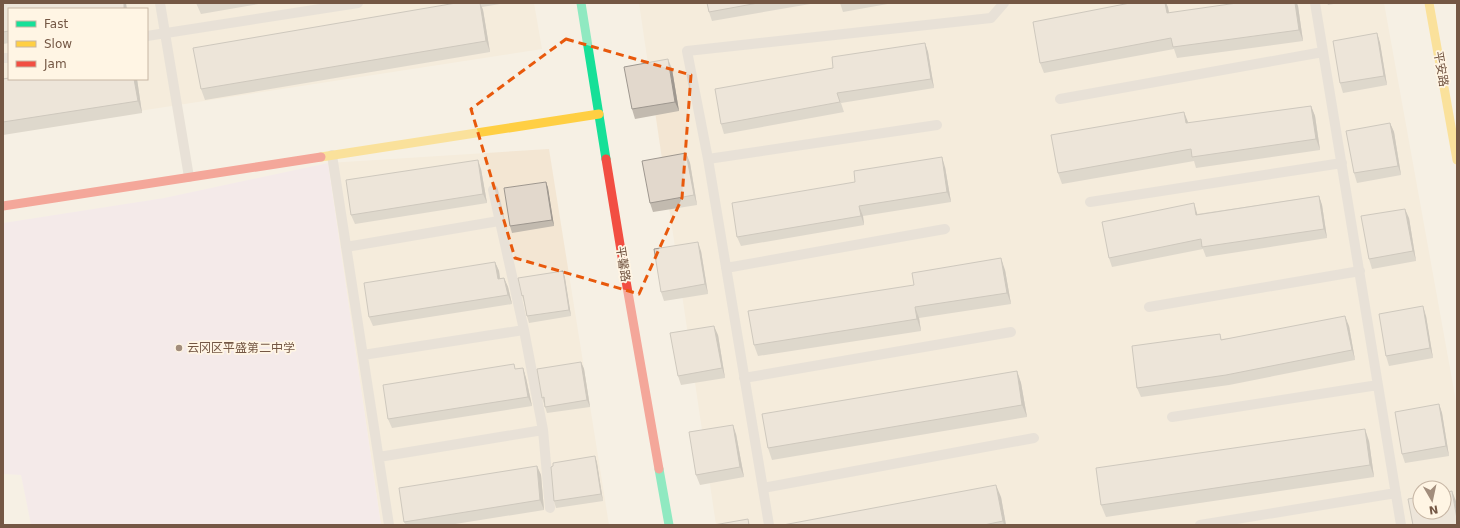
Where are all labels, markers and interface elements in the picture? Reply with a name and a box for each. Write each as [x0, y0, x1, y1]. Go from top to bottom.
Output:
legend [8, 8, 148, 80]
text: Fast [44, 17, 68, 31]
text: Slow [44, 37, 72, 51]
street label: 平安路 [1431, 50, 1451, 88]
text: Jam [43, 57, 67, 71]
street label: 平馨路 [613, 245, 633, 283]
place label: 云冈区平盛第二中学 [187, 341, 295, 355]
marker: 云冈区平盛第二中学 [174, 343, 184, 353]
north arrow [1412, 480, 1452, 520]
text: N [1428, 502, 1439, 517]

